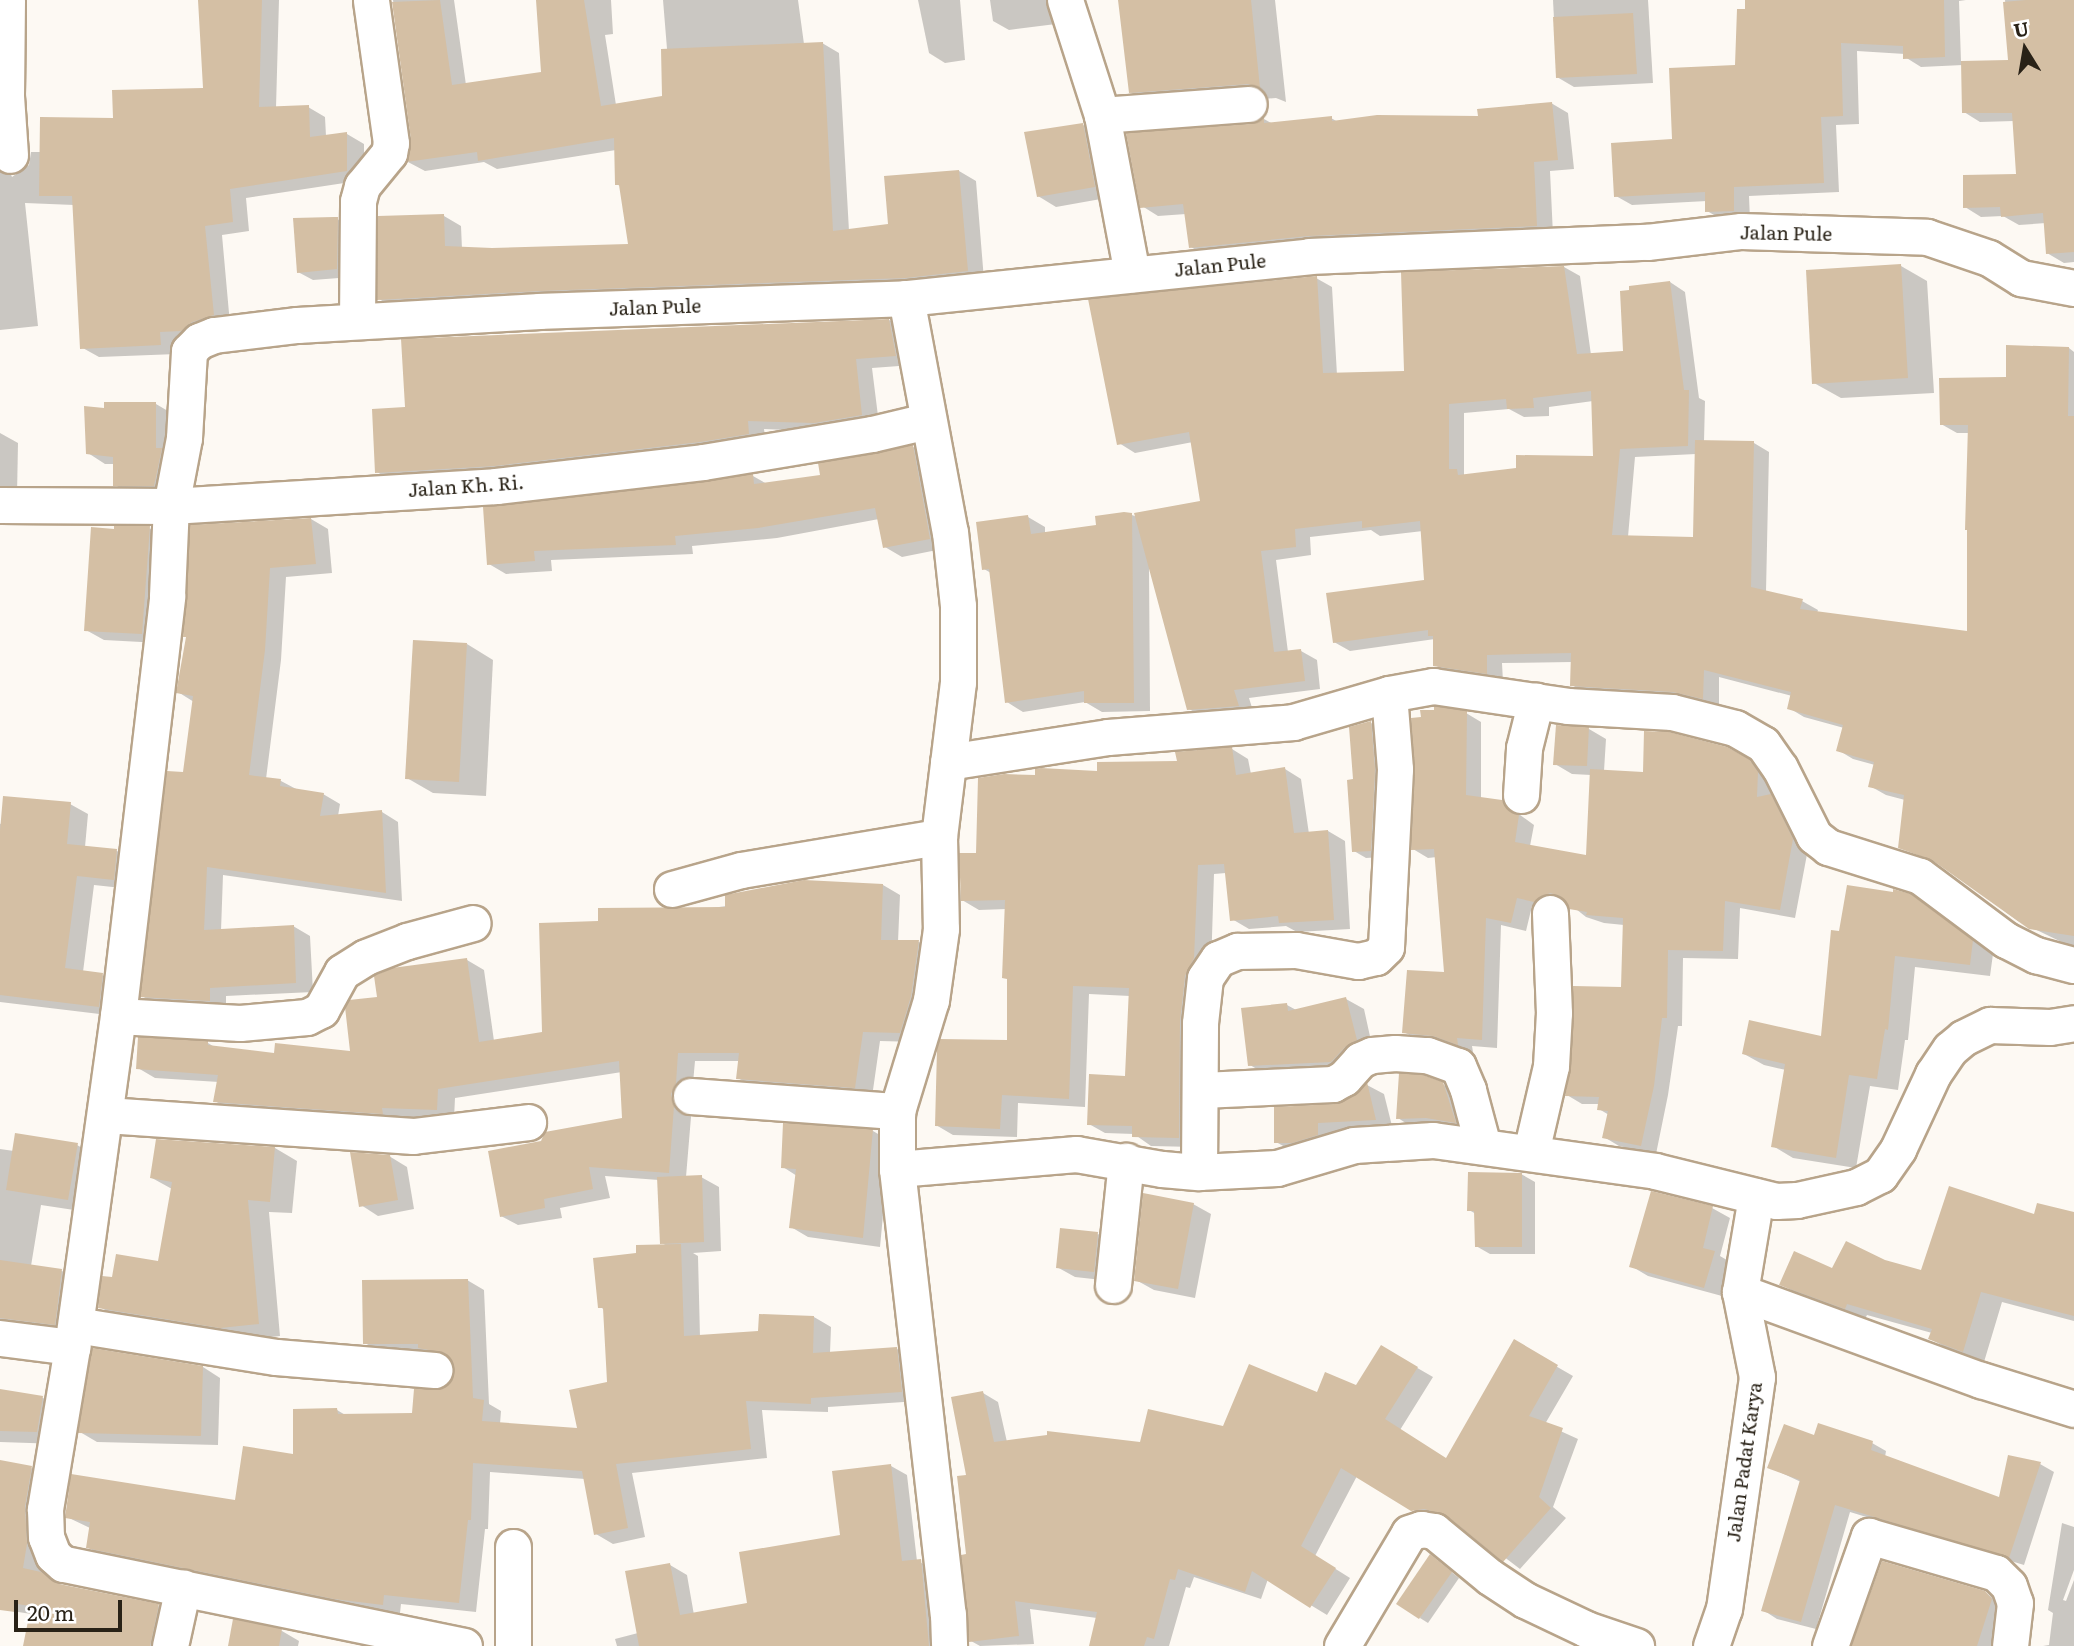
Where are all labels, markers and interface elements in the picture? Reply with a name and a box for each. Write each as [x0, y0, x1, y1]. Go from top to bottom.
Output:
text: U [2011, 13, 2031, 44]
north arrow [1990, 14, 2060, 84]
street label: Jalan Pule [1740, 221, 1832, 245]
street label: Jalan Pule [1173, 249, 1267, 281]
street label: Jalan Pule [608, 294, 702, 320]
street label: Jalan Kh. Ri. [407, 471, 525, 501]
street label: Jalan Padat Karya [1721, 1381, 1767, 1543]
scale bar [18, 1586, 126, 1630]
text: 20 m [27, 1596, 74, 1627]

